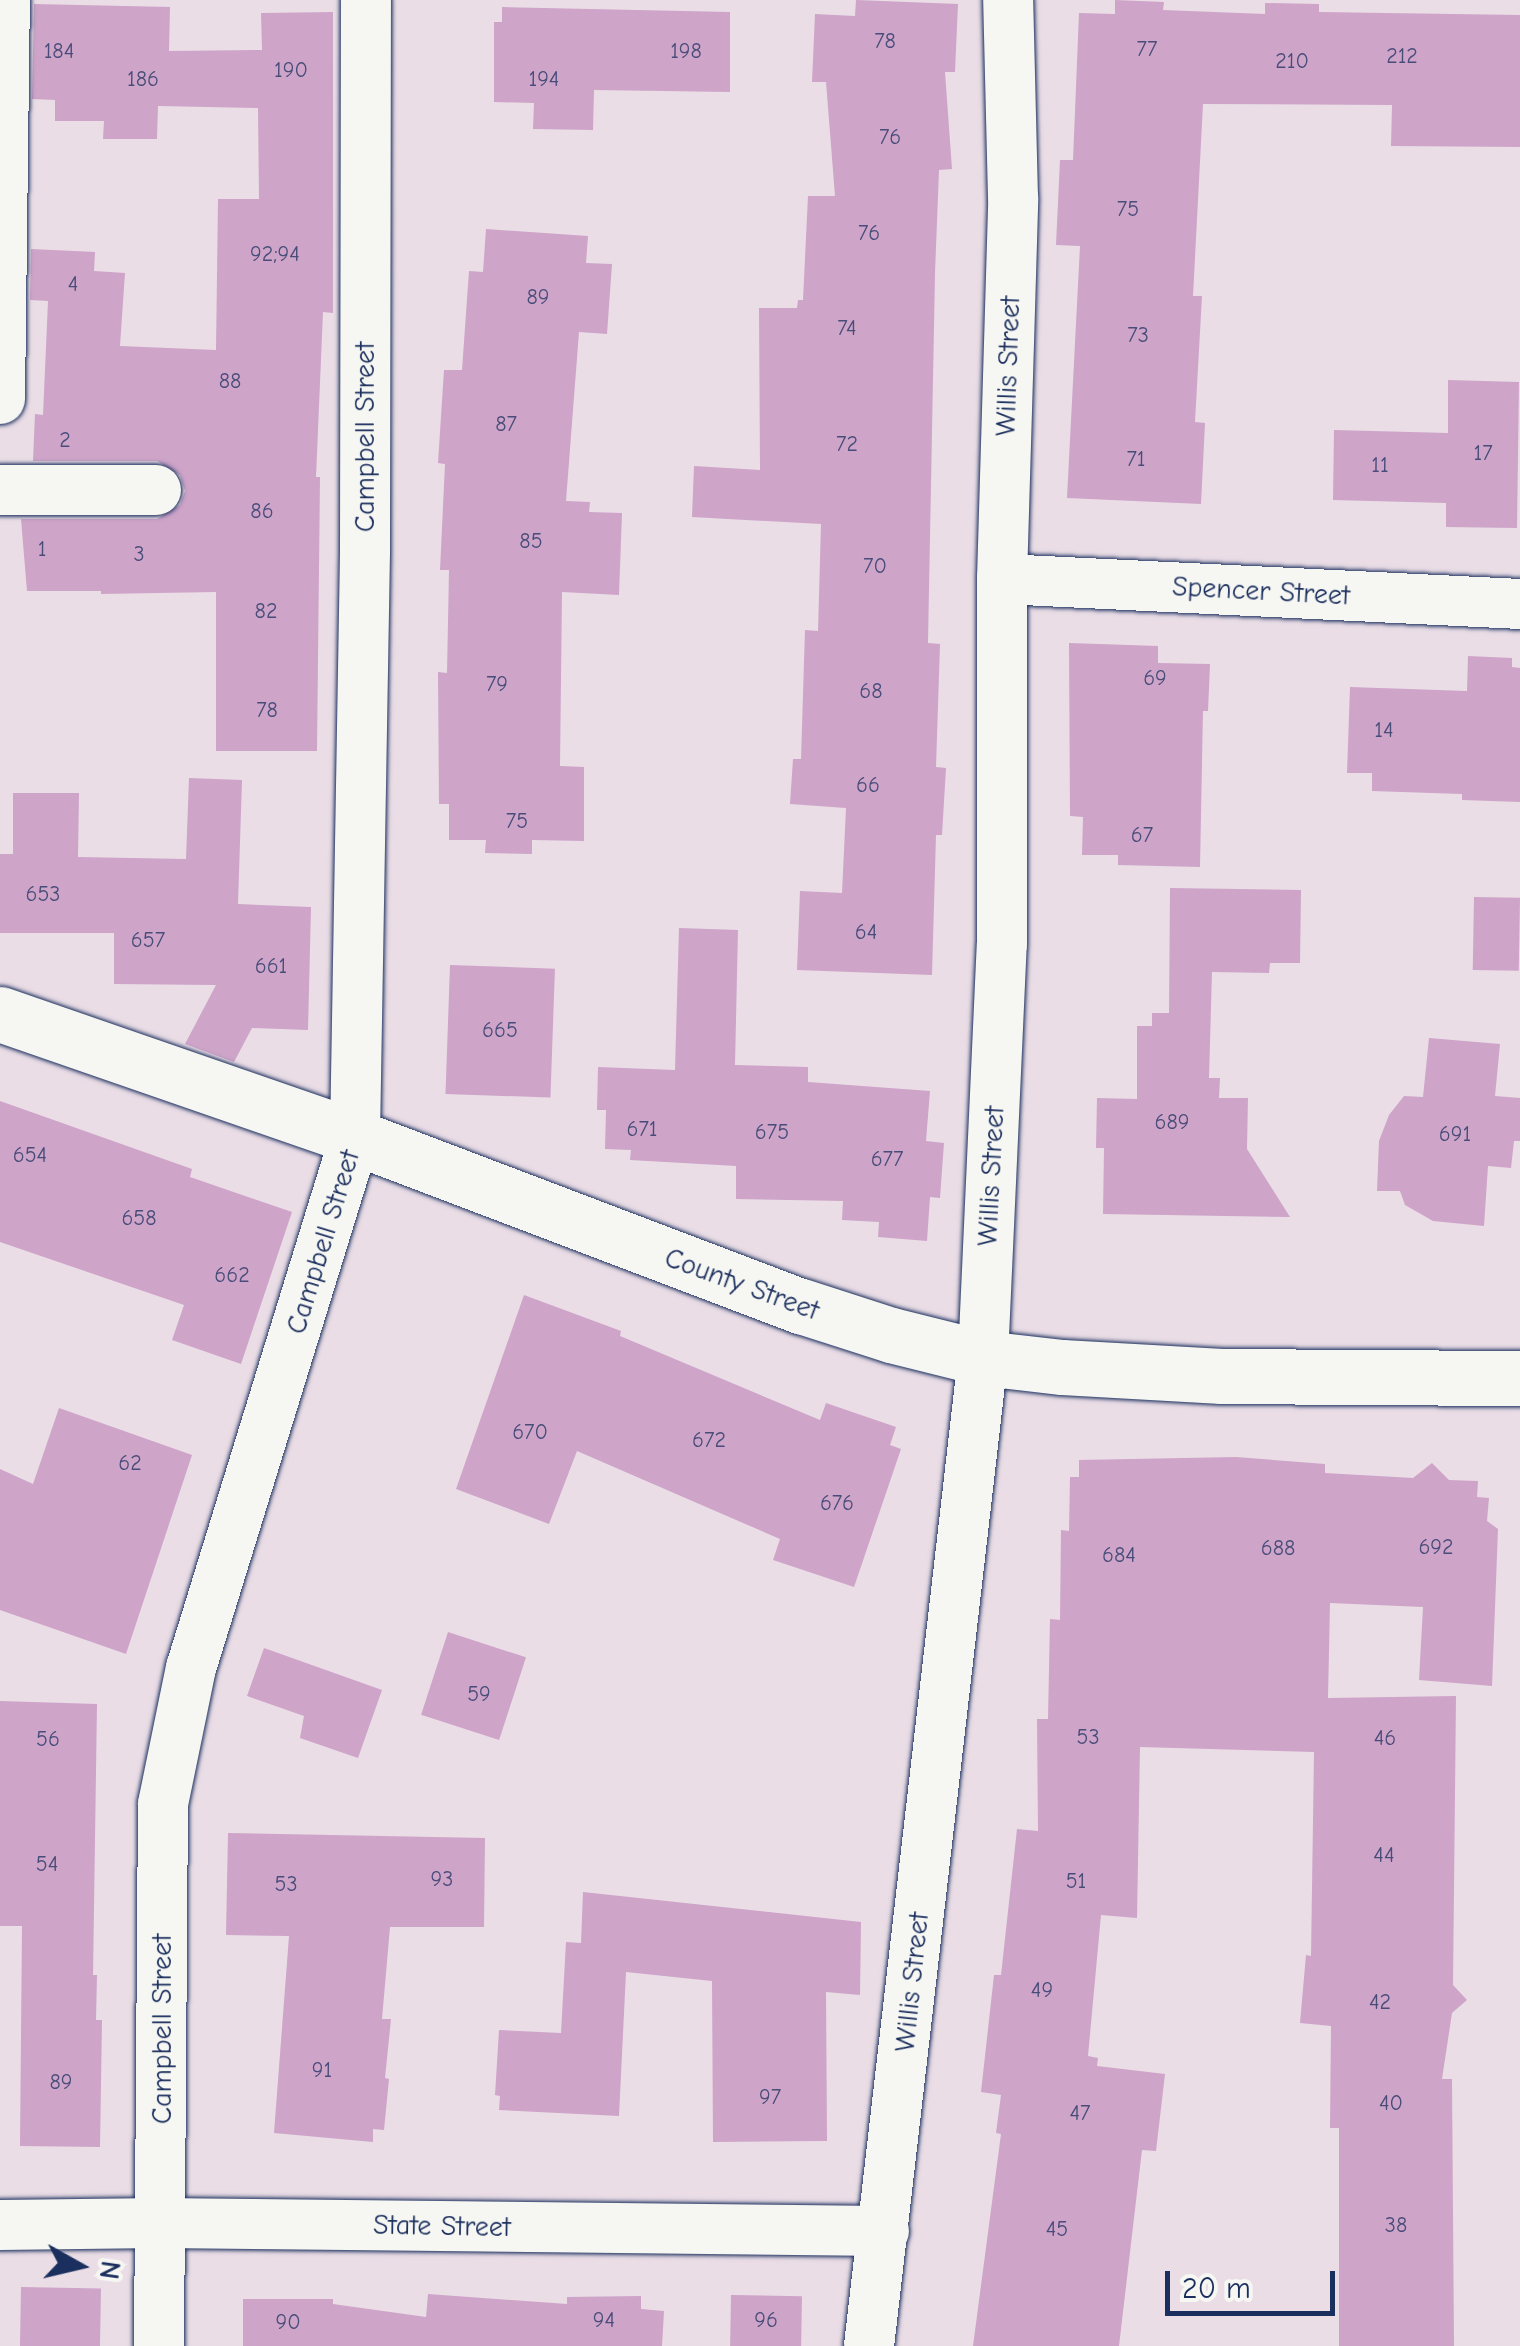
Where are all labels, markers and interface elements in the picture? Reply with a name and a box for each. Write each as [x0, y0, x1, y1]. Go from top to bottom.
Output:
house number: 78 [874, 29, 896, 55]
house number: 77 [1137, 37, 1157, 63]
house number: 184 [44, 39, 74, 65]
house number: 198 [670, 39, 702, 65]
house number: 212 [1386, 44, 1418, 70]
house number: 210 [1275, 49, 1309, 75]
house number: 190 [274, 58, 308, 84]
house number: 186 [127, 67, 159, 93]
house number: 194 [528, 67, 560, 93]
house number: 76 [879, 125, 901, 151]
house number: 75 [1117, 197, 1139, 223]
house number: 76 [858, 221, 880, 247]
house number: 92;94 [250, 242, 300, 268]
house number: 4 [68, 272, 78, 298]
house number: 89 [526, 285, 550, 311]
street label: Willis Street [989, 295, 1027, 437]
house number: 74 [837, 316, 857, 342]
house number: 73 [1127, 323, 1149, 349]
street label: Campbell Street [348, 342, 382, 532]
house number: 88 [219, 369, 241, 395]
house number: 87 [495, 412, 517, 438]
house number: 2 [59, 428, 71, 454]
house number: 72 [836, 432, 858, 458]
house number: 17 [1473, 441, 1493, 467]
house number: 71 [1126, 447, 1146, 473]
house number: 11 [1371, 453, 1389, 479]
house number: 86 [250, 499, 274, 525]
house number: 85 [519, 529, 543, 555]
house number: 1 [38, 537, 46, 563]
house number: 3 [133, 542, 145, 568]
house number: 70 [863, 554, 887, 580]
street label: Spencer Street [1171, 570, 1351, 612]
house number: 82 [255, 599, 277, 625]
house number: 69 [1143, 666, 1167, 692]
house number: 79 [486, 672, 508, 698]
house number: 68 [859, 679, 883, 705]
house number: 78 [256, 698, 278, 724]
house number: 14 [1374, 718, 1394, 744]
house number: 66 [856, 773, 880, 799]
house number: 75 [506, 809, 528, 835]
house number: 67 [1131, 823, 1153, 849]
house number: 653 [26, 882, 60, 908]
house number: 64 [855, 920, 877, 946]
house number: 657 [131, 928, 165, 954]
house number: 661 [255, 954, 287, 980]
house number: 665 [482, 1018, 518, 1044]
street label: Willis Street [971, 1105, 1011, 1247]
house number: 689 [1155, 1110, 1189, 1136]
house number: 671 [626, 1117, 658, 1143]
house number: 675 [755, 1120, 789, 1146]
house number: 691 [1439, 1122, 1471, 1148]
house number: 654 [13, 1143, 47, 1169]
street label: Campbell Street [279, 1146, 367, 1338]
house number: 677 [871, 1147, 903, 1173]
house number: 658 [121, 1206, 157, 1232]
street label: County Street [660, 1241, 824, 1327]
house number: 662 [214, 1263, 250, 1289]
house number: 670 [512, 1420, 548, 1446]
house number: 672 [692, 1428, 726, 1454]
house number: 62 [118, 1451, 142, 1477]
house number: 676 [820, 1491, 854, 1517]
house number: 692 [1418, 1535, 1454, 1561]
house number: 688 [1261, 1536, 1295, 1562]
house number: 684 [1102, 1543, 1136, 1569]
house number: 59 [467, 1682, 491, 1708]
house number: 53 [1076, 1725, 1100, 1751]
house number: 46 [1374, 1726, 1396, 1752]
house number: 56 [36, 1727, 60, 1753]
house number: 44 [1373, 1843, 1395, 1869]
house number: 54 [36, 1852, 58, 1878]
house number: 93 [431, 1867, 453, 1893]
house number: 51 [1066, 1869, 1086, 1895]
house number: 53 [274, 1872, 298, 1898]
street label: Willis Street [888, 1910, 936, 2054]
street label: Campbell Street [145, 1934, 179, 2124]
house number: 49 [1031, 1978, 1053, 2004]
house number: 42 [1369, 1990, 1391, 2016]
house number: 91 [312, 2058, 332, 2084]
house number: 89 [49, 2070, 73, 2096]
house number: 97 [759, 2085, 781, 2111]
house number: 40 [1379, 2091, 1403, 2117]
house number: 47 [1069, 2101, 1091, 2127]
street label: State Street [373, 2208, 511, 2244]
house number: 38 [1385, 2213, 1407, 2239]
north arrow [30, 2216, 130, 2316]
house number: 45 [1046, 2217, 1068, 2243]
scale bar [1170, 2251, 1340, 2313]
text: N [93, 2259, 127, 2281]
text: 20 m [1182, 2271, 1251, 2306]
house number: 94 [593, 2308, 615, 2334]
house number: 96 [754, 2308, 778, 2334]
house number: 90 [275, 2310, 301, 2336]

